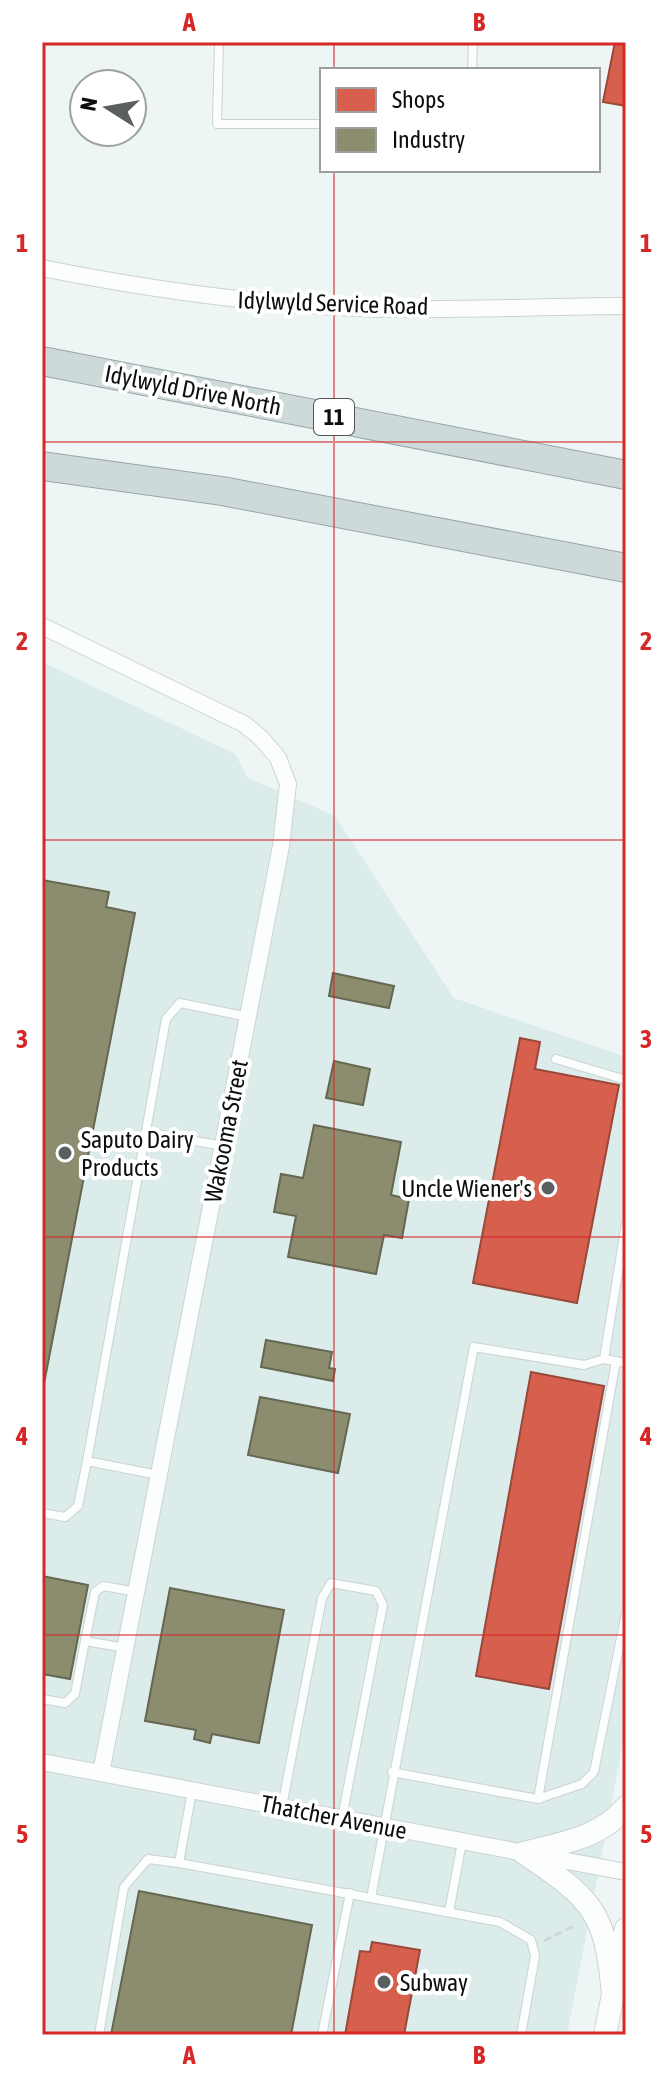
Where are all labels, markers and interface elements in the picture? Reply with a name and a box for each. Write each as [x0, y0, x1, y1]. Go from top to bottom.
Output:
text: A [182, 7, 196, 37]
text: B [473, 7, 486, 37]
north arrow [68, 68, 148, 148]
legend [320, 68, 600, 172]
text: Shops [392, 86, 445, 113]
text: N [74, 95, 102, 113]
text: Industry [392, 126, 465, 153]
text: 1 [16, 228, 28, 258]
text: 1 [640, 228, 652, 258]
street label: Idylwyld Service Road [237, 286, 429, 320]
street label: Idylwyld Drive North [102, 360, 284, 420]
road number: 11 [314, 399, 354, 435]
text: 2 [16, 626, 28, 656]
text: 2 [640, 626, 652, 656]
text: 3 [16, 1024, 28, 1054]
text: 3 [640, 1024, 652, 1054]
street label: Wakooma Street [199, 1057, 253, 1205]
place label: Saputo Dairy Products [81, 1126, 194, 1181]
marker: Saputo Dairy Products [56, 1144, 74, 1162]
place label: Uncle Wiener's [401, 1175, 532, 1202]
marker: Uncle Wiener's [539, 1179, 557, 1197]
text: 4 [15, 1421, 28, 1451]
text: 4 [639, 1421, 652, 1451]
street label: Thatcher Avenue [259, 1790, 409, 1844]
text: 5 [16, 1819, 28, 1849]
text: 5 [640, 1819, 652, 1849]
place label: Subway [400, 1969, 468, 1996]
marker: Subway [375, 1973, 393, 1991]
text: A [182, 2040, 196, 2070]
text: B [473, 2040, 486, 2070]

